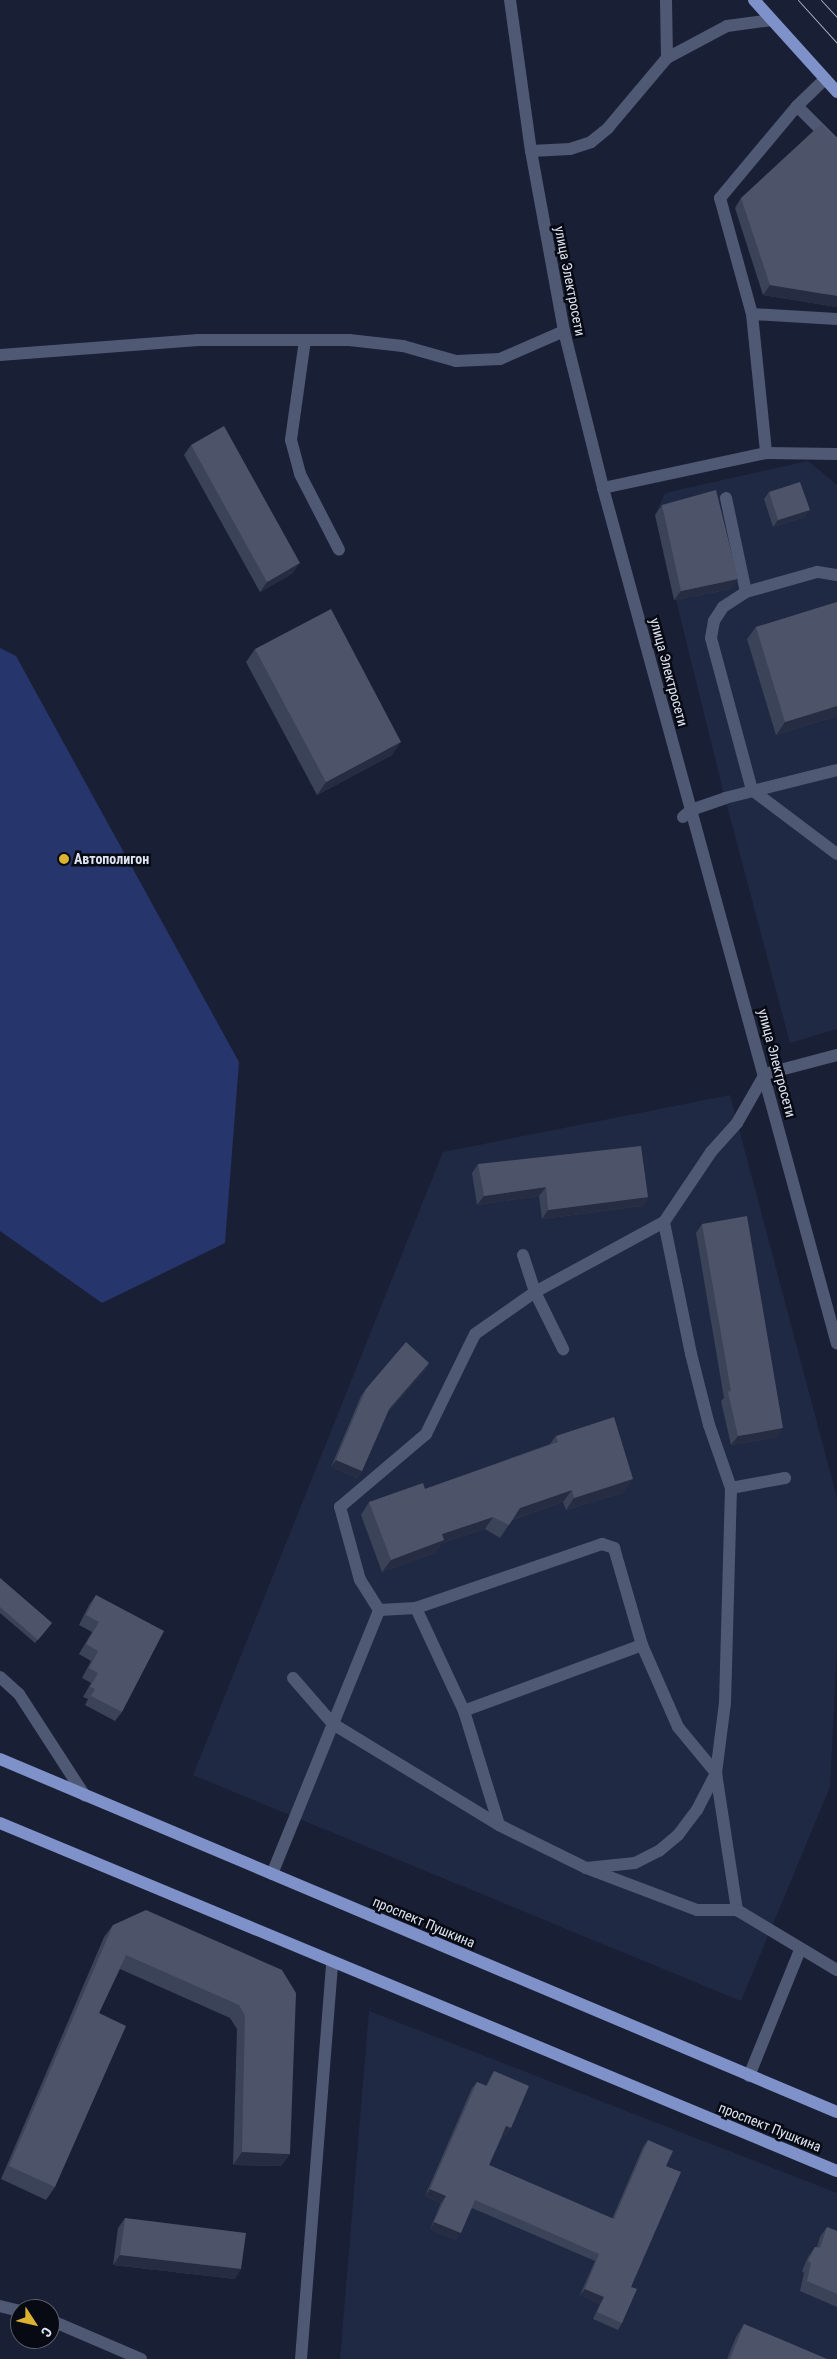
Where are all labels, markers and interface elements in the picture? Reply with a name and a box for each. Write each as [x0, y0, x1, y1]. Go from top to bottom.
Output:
street label: улица Электросети [551, 225, 589, 337]
street label: улица Электросети [646, 616, 692, 728]
place label: Автополигон [74, 851, 149, 867]
marker: Автополигон [58, 853, 70, 865]
street label: улица Электросети [754, 1007, 800, 1119]
street label: проспект Пушкина [370, 1893, 478, 1951]
street label: проспект Пушкина [716, 2099, 824, 2155]
north arrow [10, 2299, 60, 2349]
text: С [38, 2324, 55, 2340]

